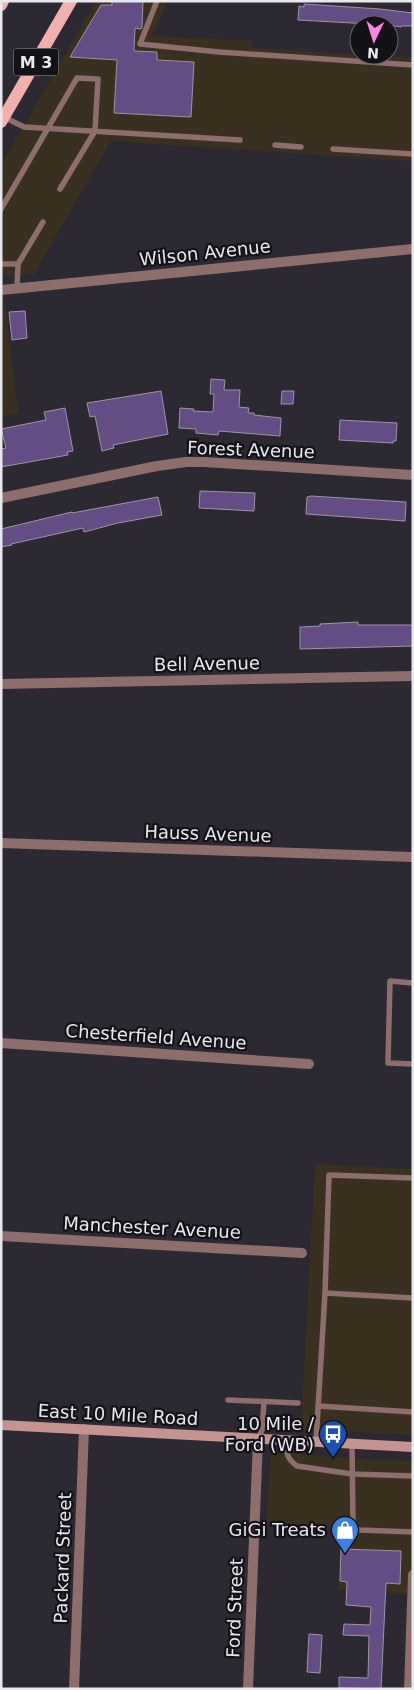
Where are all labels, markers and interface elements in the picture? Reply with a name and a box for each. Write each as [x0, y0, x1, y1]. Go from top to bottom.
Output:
north arrow [349, 15, 399, 65]
text: N [367, 45, 379, 61]
road number: M 3 [14, 48, 58, 76]
street label: Wilson Avenue [138, 235, 272, 270]
street label: Forest Avenue [187, 437, 315, 462]
street label: Bell Avenue [154, 652, 260, 675]
street label: Hauss Avenue [144, 821, 272, 846]
street label: Chesterfield Avenue [65, 1020, 247, 1053]
street label: Manchester Avenue [63, 1212, 241, 1243]
street label: East 10 Mile Road [37, 1400, 199, 1429]
place label: 10 Mile / Ford (WB) [225, 1413, 315, 1455]
bus stop icon: 10 Mile / Ford (WB) [318, 1419, 348, 1458]
street label: Packard Street [50, 1492, 75, 1624]
shop icon: GiGi Treats [330, 1515, 360, 1554]
place label: GiGi Treats [228, 1519, 326, 1540]
street label: Ford Street [222, 1558, 247, 1658]

